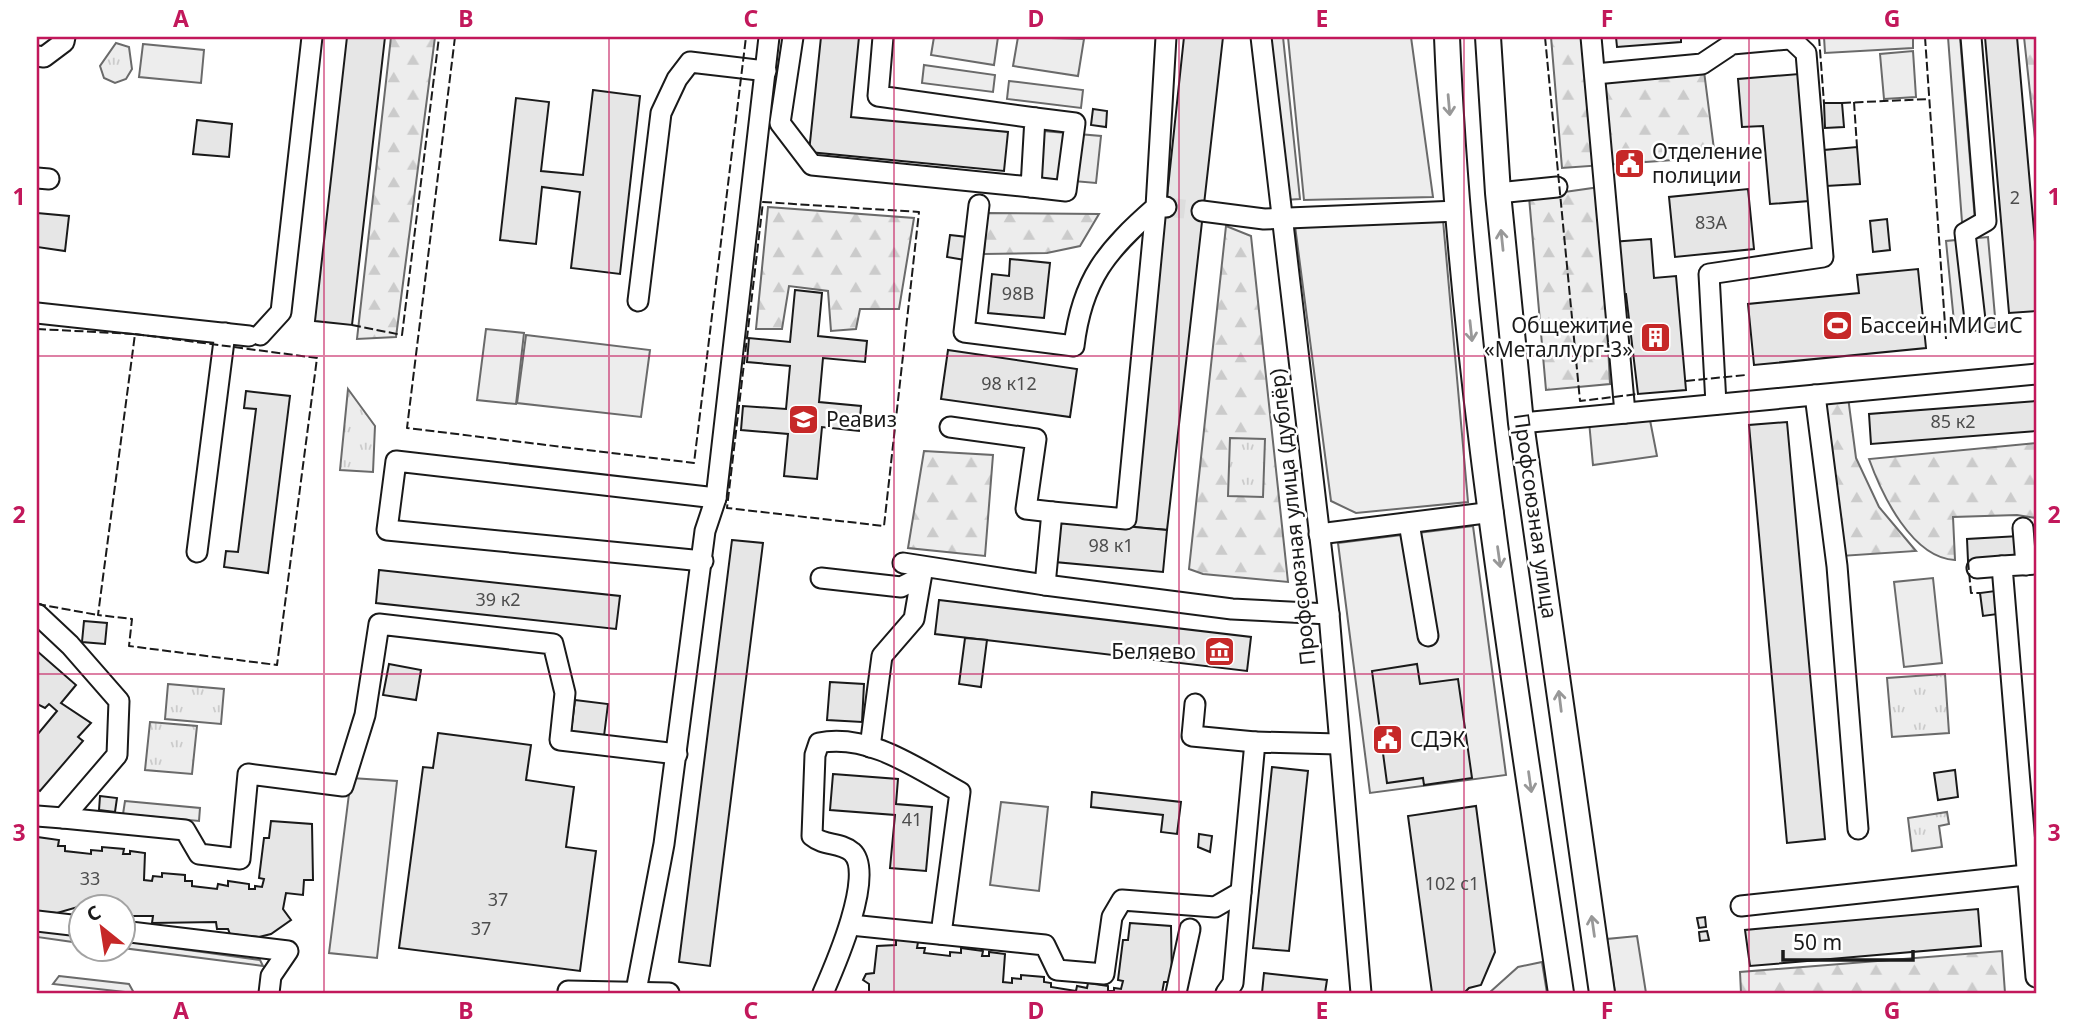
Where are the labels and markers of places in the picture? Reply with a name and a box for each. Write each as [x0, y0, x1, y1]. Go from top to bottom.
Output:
place label: Отделение полиции [1652, 137, 1763, 189]
public building icon: Отделение полиции [1612, 147, 1646, 181]
sports icon: Бассейн МИСиС [1820, 309, 1854, 343]
place label: Общежитие «Металлург-3» [1484, 311, 1633, 363]
place label: Бассейн МИСиС [1860, 311, 2023, 339]
building icon: Общежитие «Металлург-3» [1639, 321, 1673, 355]
school or university icon: Реавиз [786, 403, 820, 437]
place label: Реавиз [826, 405, 897, 433]
museum icon: Беляево [1202, 635, 1236, 669]
place label: Беляево [1111, 637, 1196, 665]
public building icon: СДЭК [1370, 723, 1404, 757]
place label: СДЭК [1410, 725, 1465, 753]

